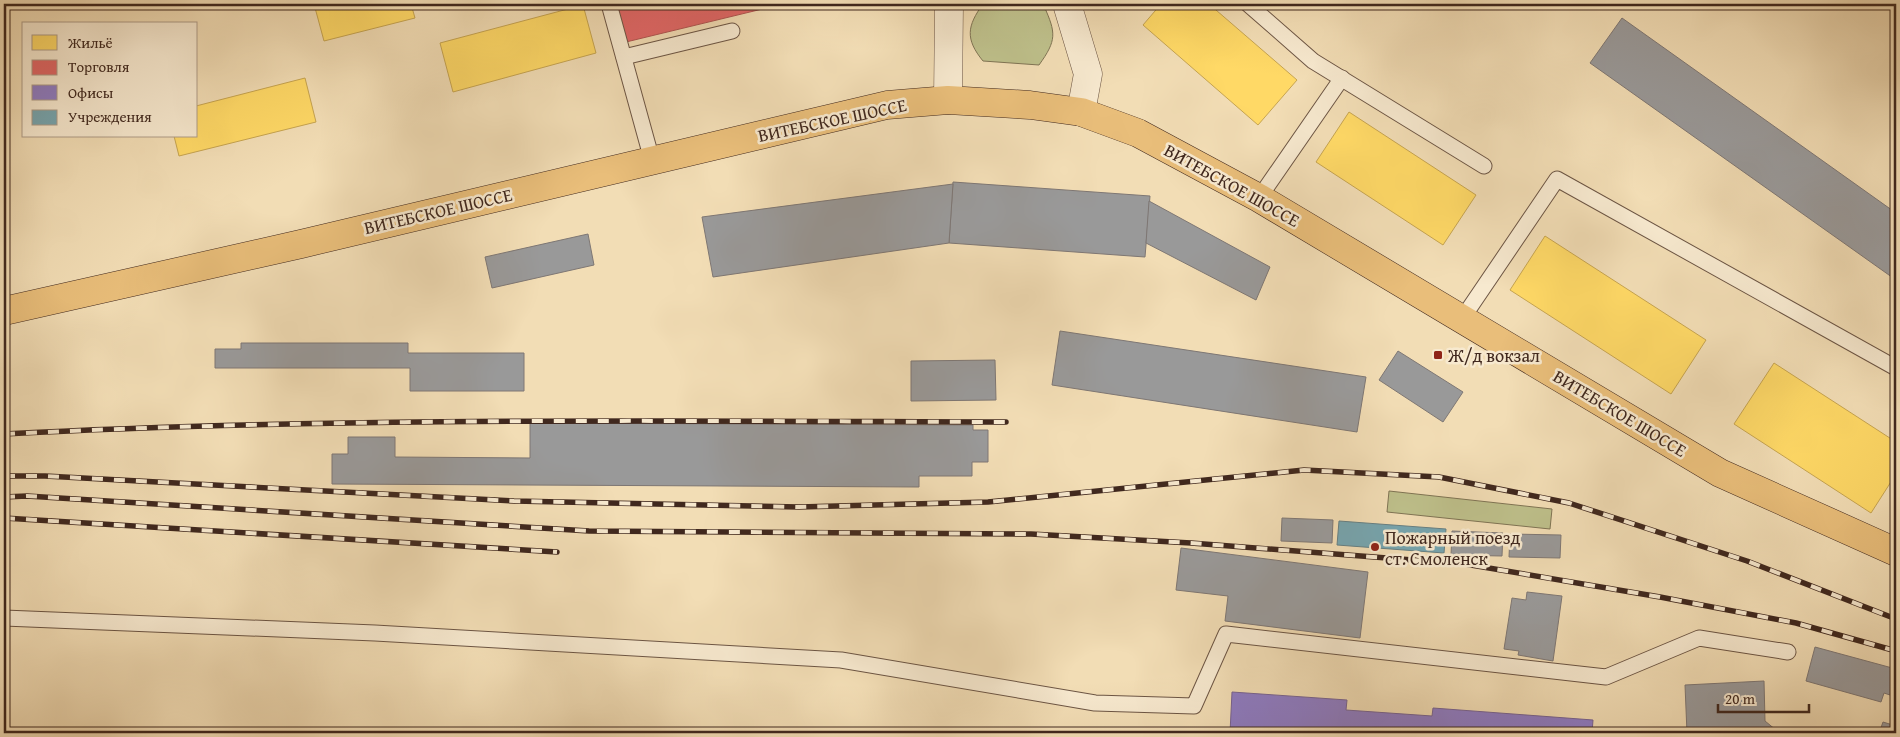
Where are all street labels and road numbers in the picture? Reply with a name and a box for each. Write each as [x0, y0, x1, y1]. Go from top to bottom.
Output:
street label: ВИТЕБСКОЕ ШОССЕ [755, 91, 909, 149]
street label: ВИТЕБСКОЕ ШОССЕ [1159, 137, 1305, 233]
street label: ВИТЕБСКОЕ ШОССЕ [361, 181, 515, 241]
street label: ВИТЕБСКОЕ ШОССЕ [1548, 362, 1692, 464]

